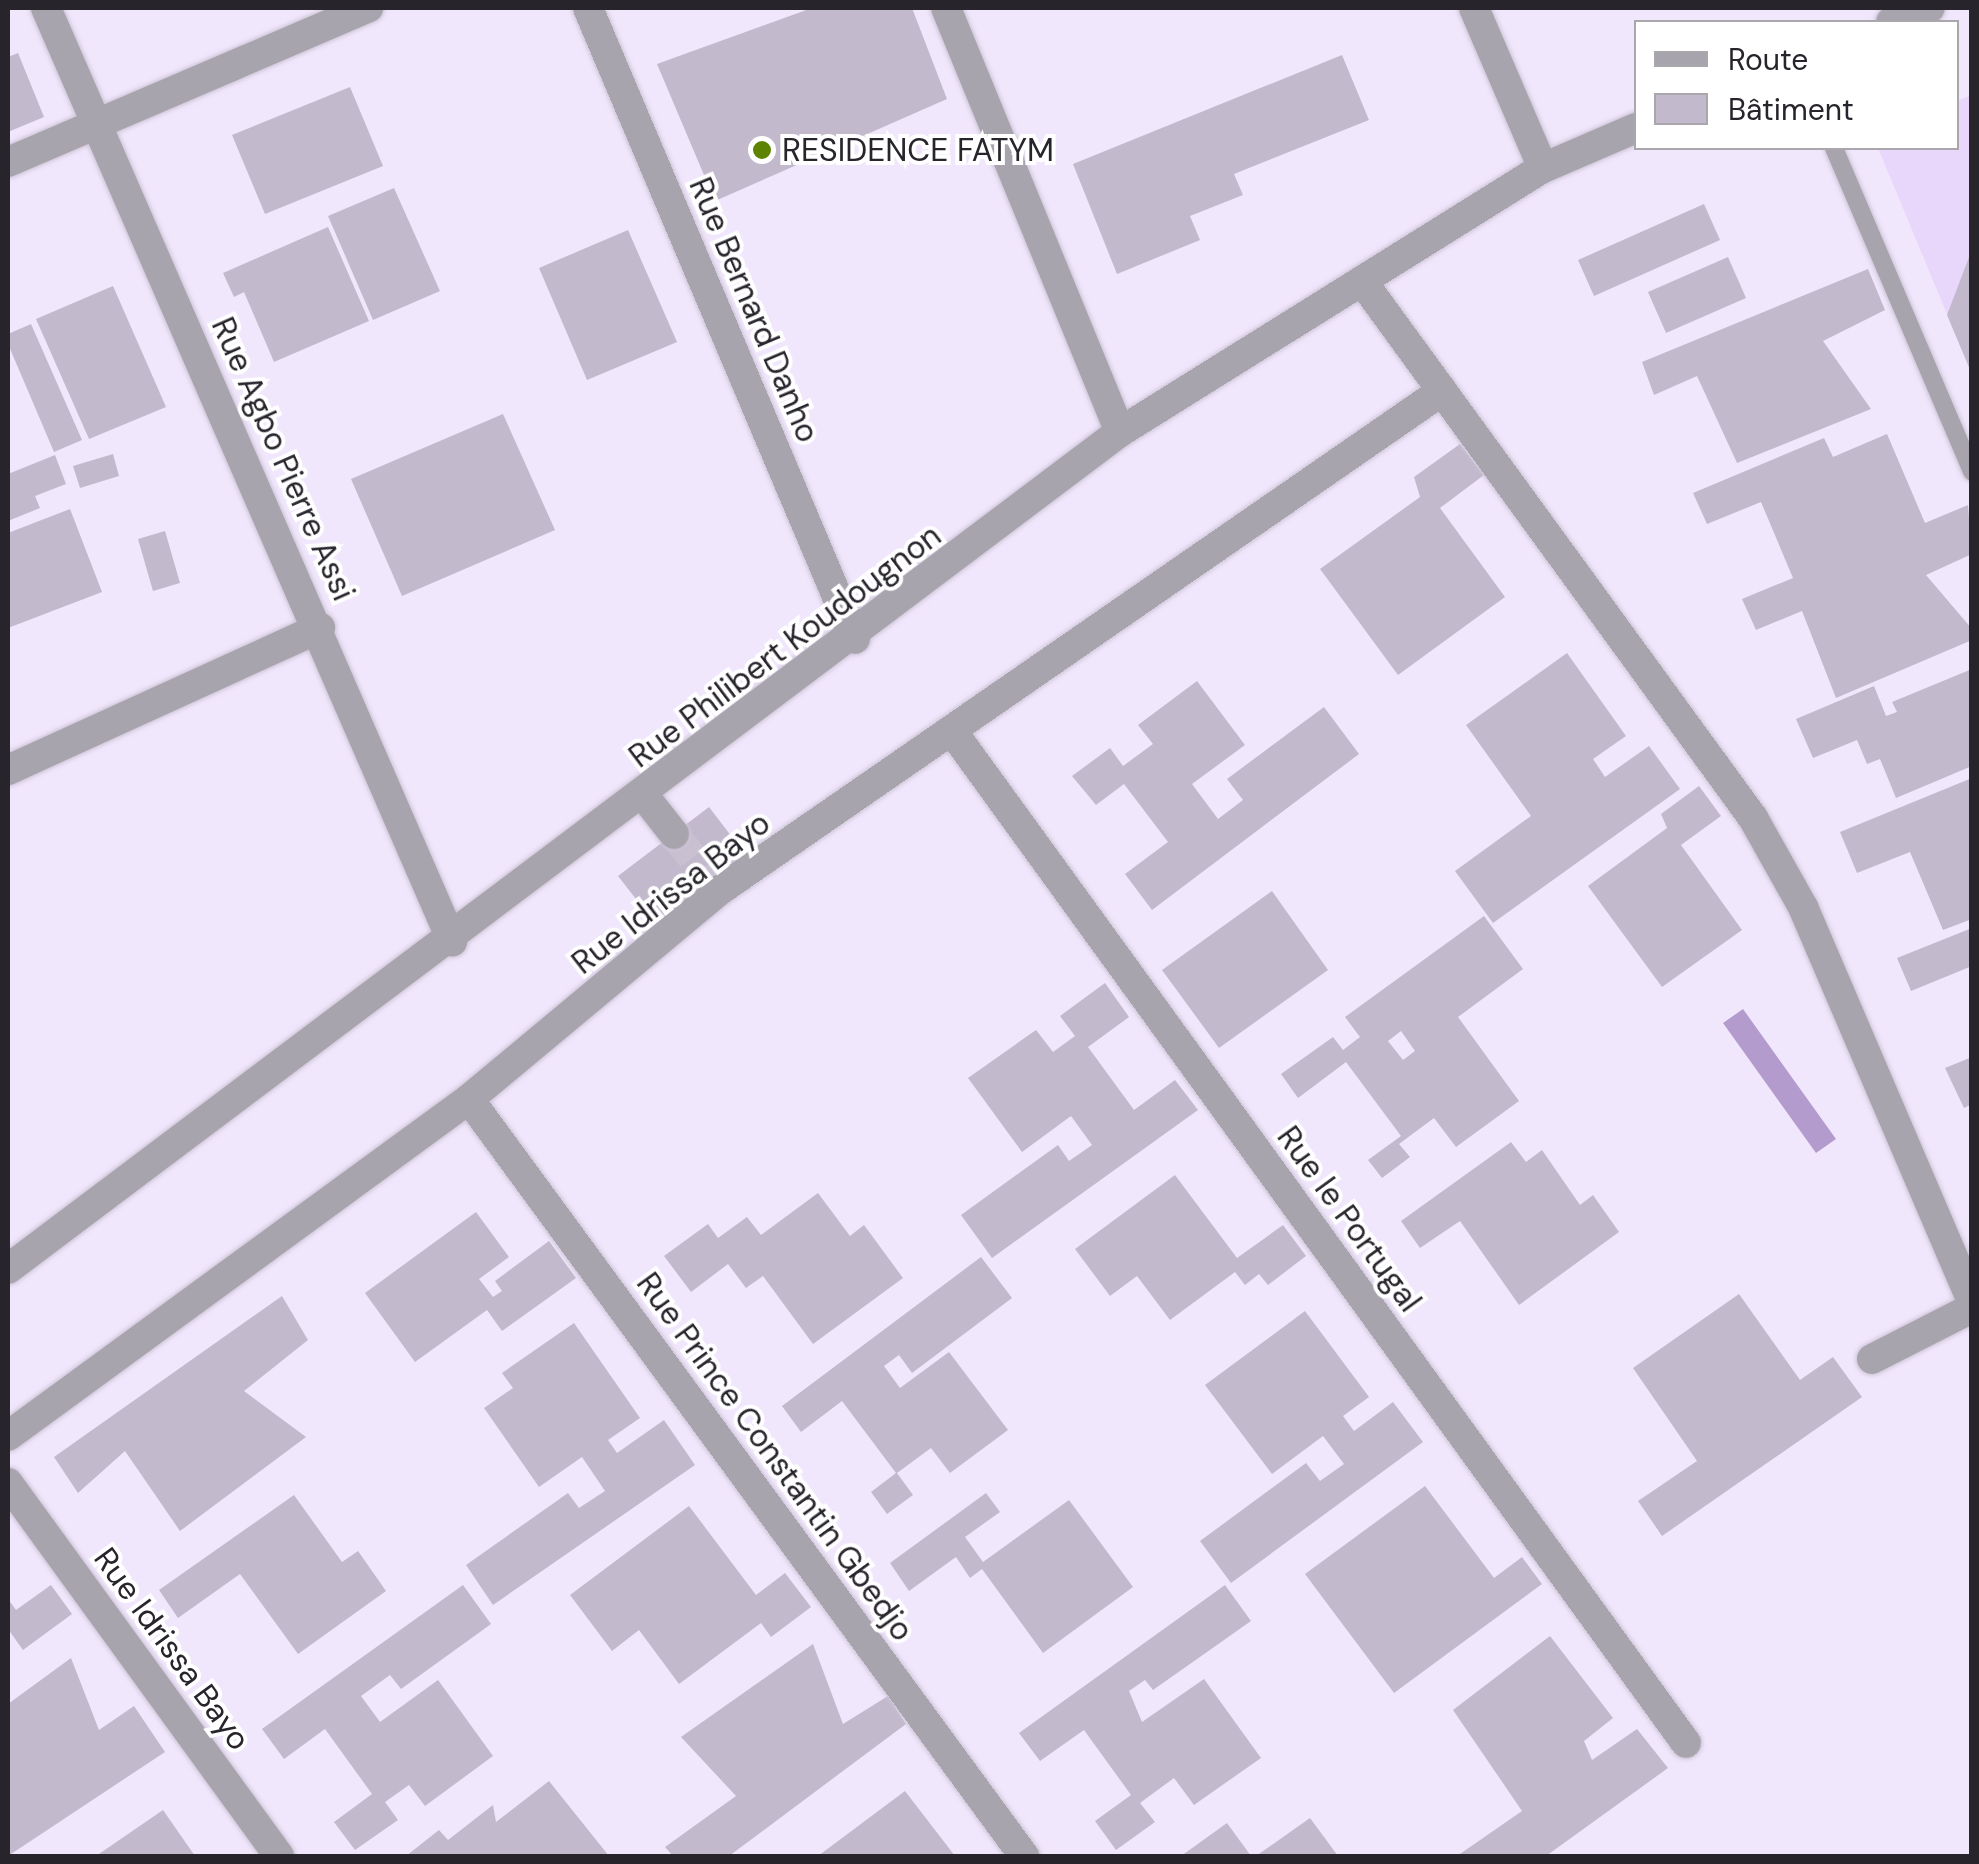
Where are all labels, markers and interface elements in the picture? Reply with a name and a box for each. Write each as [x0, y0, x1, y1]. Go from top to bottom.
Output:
legend [1634, 20, 1959, 150]
text: Route [1728, 40, 1808, 79]
text: Bâtiment [1728, 90, 1854, 129]
place label: RESIDENCE FATYM [782, 131, 1054, 169]
marker: RESIDENCE FATYM [751, 139, 773, 161]
street label: Rue Bernard Danho [681, 172, 827, 448]
street label: Rue Agbo Pierre Assi [203, 311, 363, 607]
street label: Rue Philibert Koudougnon [622, 516, 948, 776]
street label: Rue Idrissa Bayo [564, 804, 778, 982]
street label: Rue le Portugal [1269, 1119, 1429, 1319]
street label: Rue Prince Constantin Gbedjo [628, 1265, 922, 1649]
street label: Rue Idrissa Bayo [86, 1540, 258, 1758]

